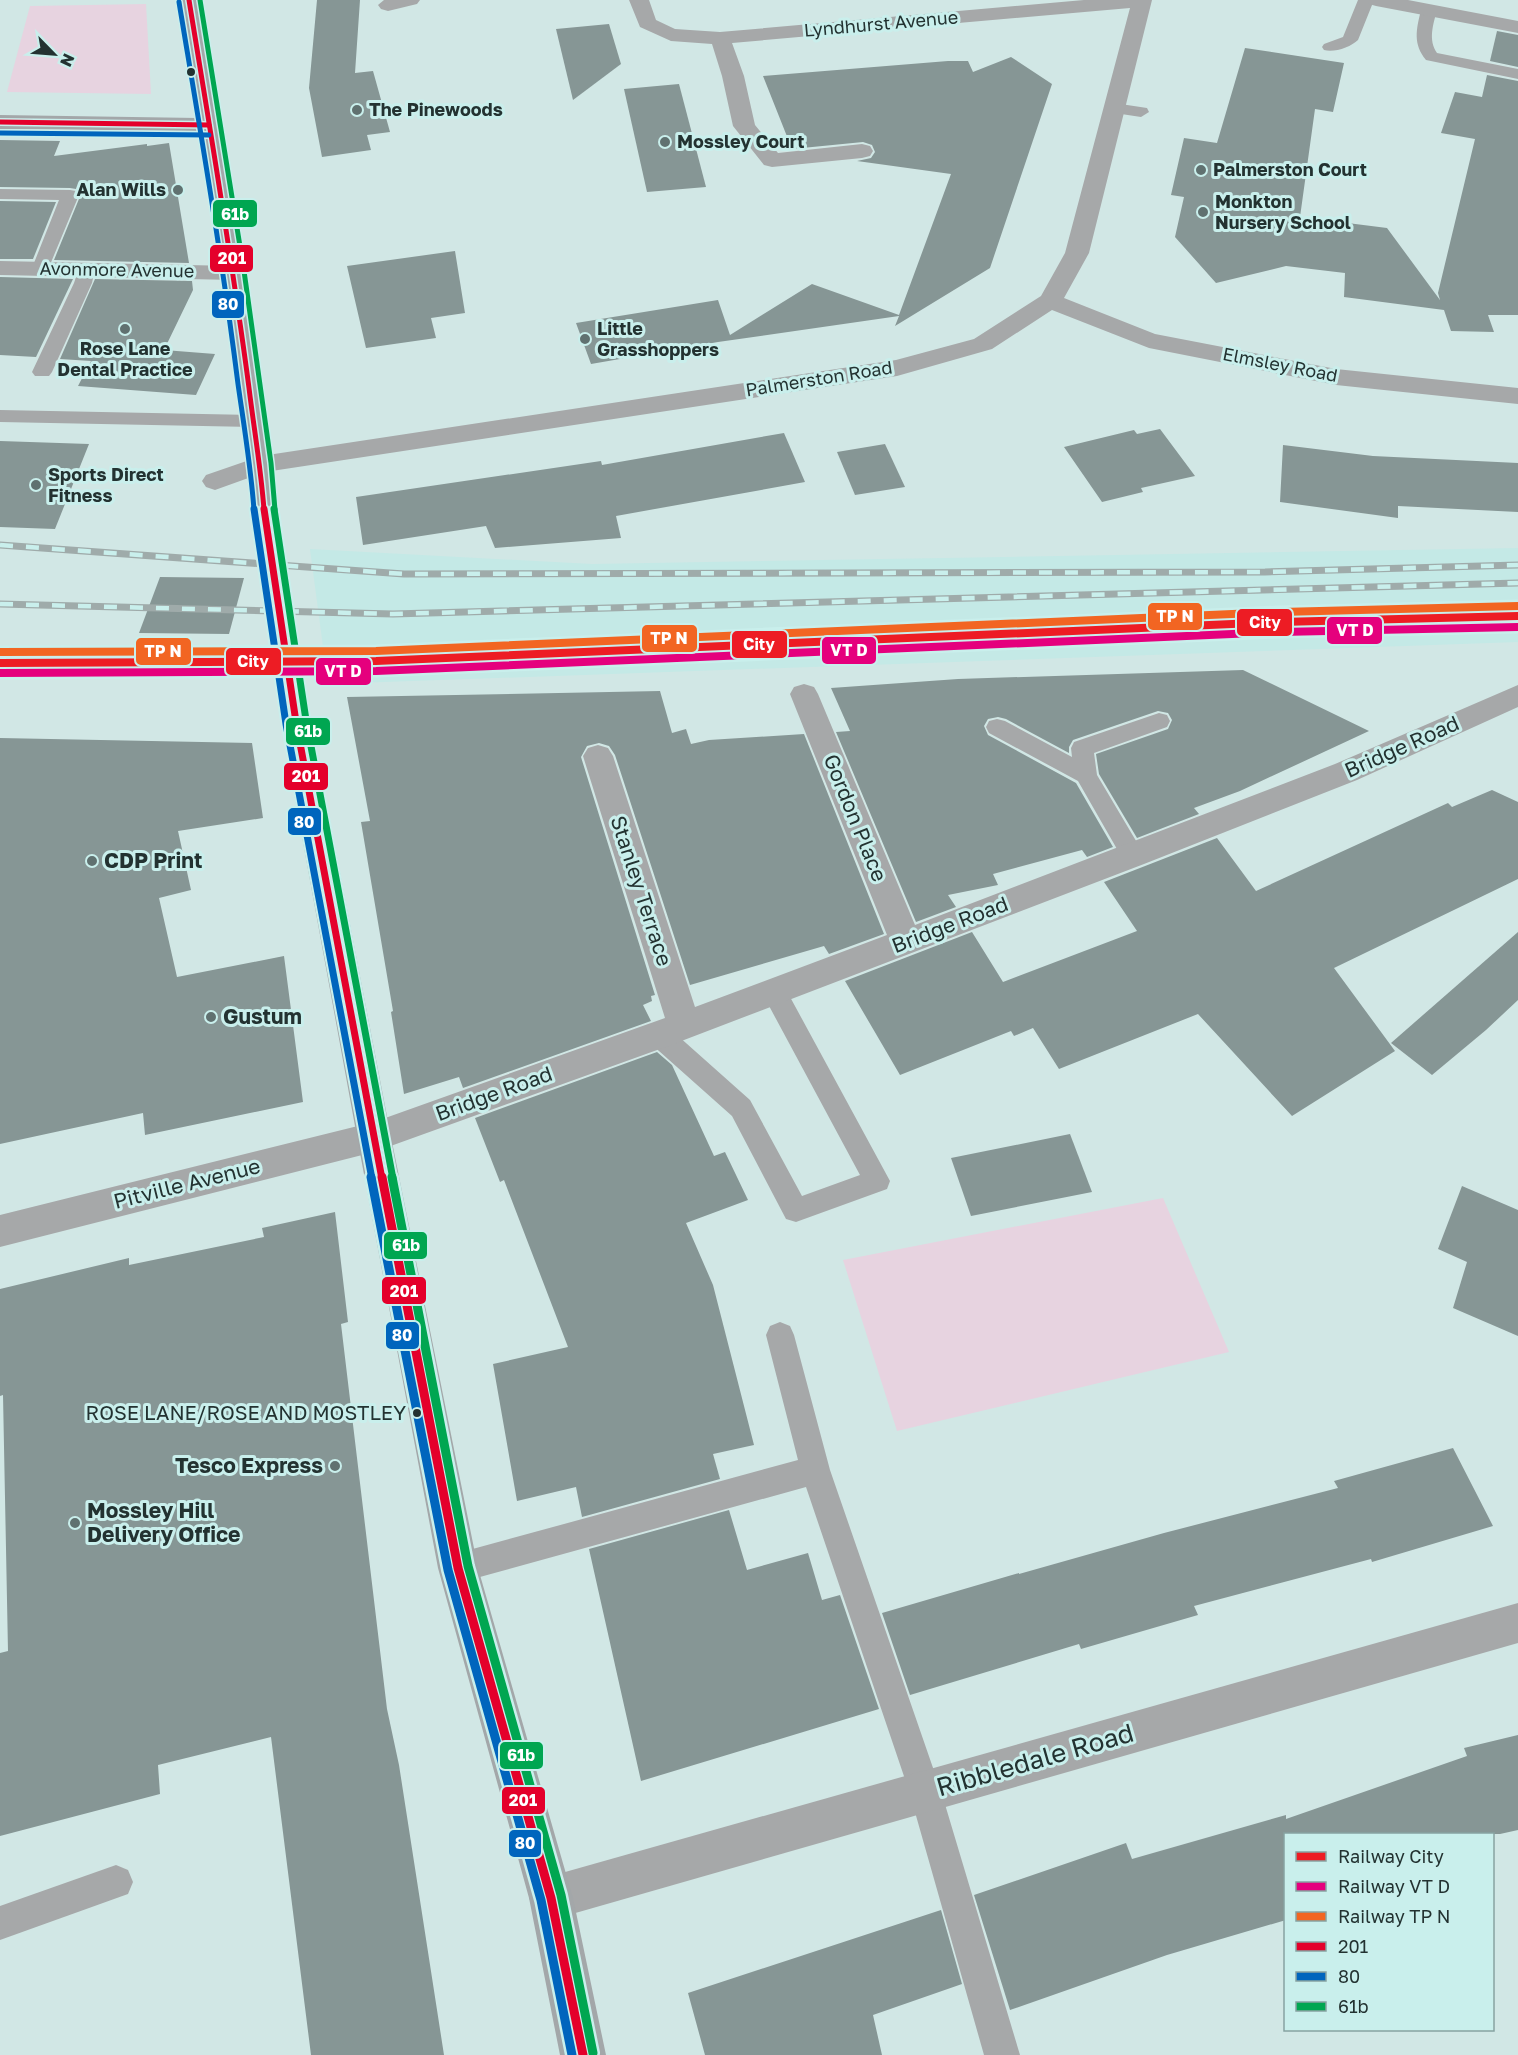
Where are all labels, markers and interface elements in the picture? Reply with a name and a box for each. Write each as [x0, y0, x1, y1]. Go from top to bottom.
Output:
street label: Lyndhurst Avenue [803, 5, 959, 41]
north arrow [24, 24, 84, 84]
text: N [56, 51, 79, 70]
unlabelled marker [185, 66, 197, 78]
place label: The Pinewoods [369, 98, 503, 120]
marker: The Pinewoods [350, 103, 364, 117]
place label: Mossley Court [677, 130, 804, 152]
marker: Mossley Court [658, 135, 672, 149]
place label: Palmerston Court [1213, 158, 1367, 180]
marker: Palmerston Court [1194, 163, 1208, 177]
place label: Alan Wills [76, 178, 166, 200]
marker: Alan Wills [171, 183, 185, 197]
place label: Monkton Nursery School [1215, 190, 1351, 233]
line badge: 61b [212, 199, 258, 228]
text: 61b [221, 204, 249, 224]
marker: Monkton Nursery School [1196, 205, 1210, 219]
line badge: 201 [209, 244, 254, 273]
text: 201 [218, 248, 246, 268]
street label: Avonmore Avenue [40, 257, 195, 281]
line badge: 80 [211, 290, 245, 319]
text: 80 [218, 294, 238, 314]
place label: Little Grasshoppers [597, 317, 719, 360]
marker: Rose Lane Dental Practice [118, 322, 132, 336]
marker: Little Grasshoppers [578, 332, 592, 346]
place label: Rose Lane Dental Practice [57, 337, 193, 380]
street label: Elmsley Road [1221, 342, 1340, 386]
street label: Palmerston Road [744, 356, 894, 400]
place label: Sports Direct Fitness [48, 463, 164, 506]
marker: Sports Direct Fitness [29, 478, 43, 492]
line badge: TP N [1147, 602, 1203, 631]
text: TP N [1156, 606, 1194, 626]
line badge: City [1236, 608, 1293, 637]
text: City [1249, 612, 1281, 632]
line badge: VT D [1326, 616, 1383, 645]
text: VT D [1336, 620, 1374, 640]
line badge: TP N [641, 624, 698, 653]
text: TP N [650, 628, 688, 648]
line badge: City [731, 630, 788, 659]
text: City [743, 634, 775, 654]
line badge: VT D [821, 636, 877, 665]
line badge: TP N [135, 637, 192, 666]
text: VT D [830, 640, 868, 660]
text: TP N [144, 641, 182, 661]
line badge: City [225, 647, 282, 676]
text: City [237, 651, 269, 671]
line badge: VT D [315, 657, 372, 686]
text: VT D [324, 661, 362, 681]
street label: Bridge Road [1340, 709, 1463, 783]
line badge: 61b [285, 717, 331, 746]
text: 61b [294, 721, 322, 741]
street label: Gordon Place [819, 750, 893, 885]
line badge: 201 [283, 762, 329, 791]
text: 201 [292, 766, 320, 786]
line badge: 80 [287, 807, 322, 836]
text: 80 [294, 812, 314, 832]
street label: Stanley Terrace [605, 812, 678, 969]
place label: CDP Print [104, 847, 202, 873]
marker: CDP Print [85, 854, 99, 868]
street label: Bridge Road [888, 890, 1012, 958]
place label: Gustum [223, 1003, 302, 1029]
marker: Gustum [204, 1010, 218, 1024]
street label: Bridge Road [432, 1060, 556, 1126]
street label: Pitville Avenue [111, 1152, 263, 1214]
line badge: 61b [383, 1231, 428, 1260]
text: 61b [392, 1235, 420, 1255]
line badge: 201 [381, 1276, 427, 1305]
text: 201 [390, 1281, 418, 1301]
line badge: 80 [385, 1321, 420, 1350]
text: 80 [392, 1325, 412, 1345]
place label: ROSE LANE/ROSE AND MOSTLEY [86, 1400, 406, 1424]
marker: ROSE LANE/ROSE AND MOSTLEY [411, 1407, 423, 1419]
place label: Tesco Express [175, 1452, 323, 1478]
marker: Tesco Express [328, 1459, 342, 1473]
place label: Mossley Hill Delivery Office [87, 1497, 240, 1547]
marker: Mossley Hill Delivery Office [68, 1516, 82, 1530]
street label: Ribbledale Road [933, 1717, 1137, 1803]
line badge: 61b [499, 1741, 544, 1770]
text: 61b [507, 1745, 535, 1765]
line badge: 201 [501, 1786, 546, 1815]
text: 201 [509, 1790, 537, 1810]
line badge: 80 [508, 1829, 542, 1858]
text: 80 [515, 1833, 535, 1853]
legend [1284, 1833, 1494, 2031]
text: Railway City [1338, 1845, 1444, 1867]
text: Railway VT D [1338, 1875, 1450, 1897]
text: Railway TP N [1338, 1905, 1450, 1927]
text: 201 [1338, 1935, 1369, 1957]
text: 80 [1338, 1965, 1360, 1987]
text: 61b [1338, 1995, 1369, 2017]

